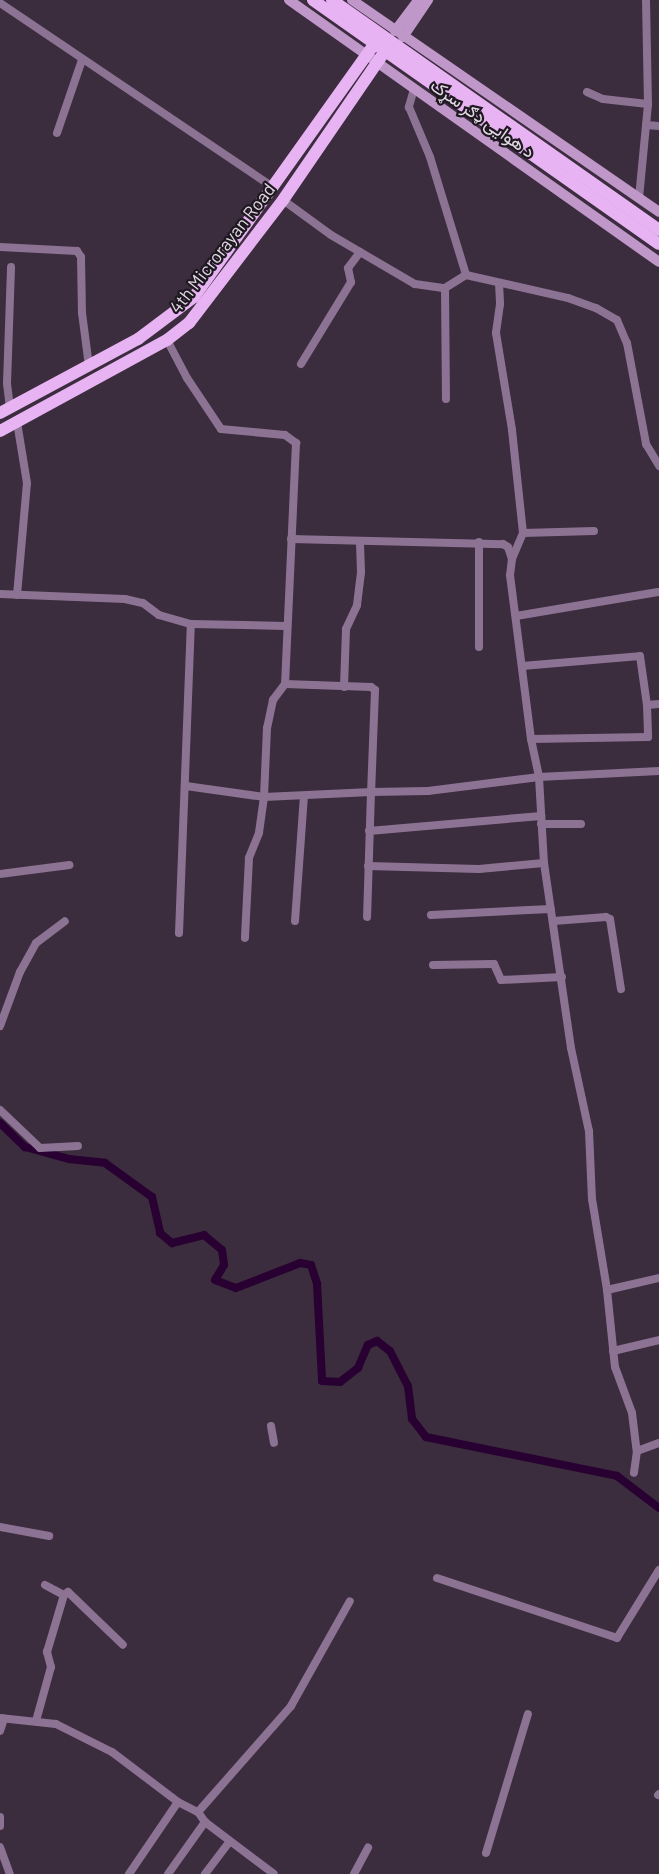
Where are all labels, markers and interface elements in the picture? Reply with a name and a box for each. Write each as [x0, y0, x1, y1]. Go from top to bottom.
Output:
street label: د هوایی ډګر سړک [427, 74, 539, 162]
street label: 4th Microrayan Road [165, 179, 279, 317]

